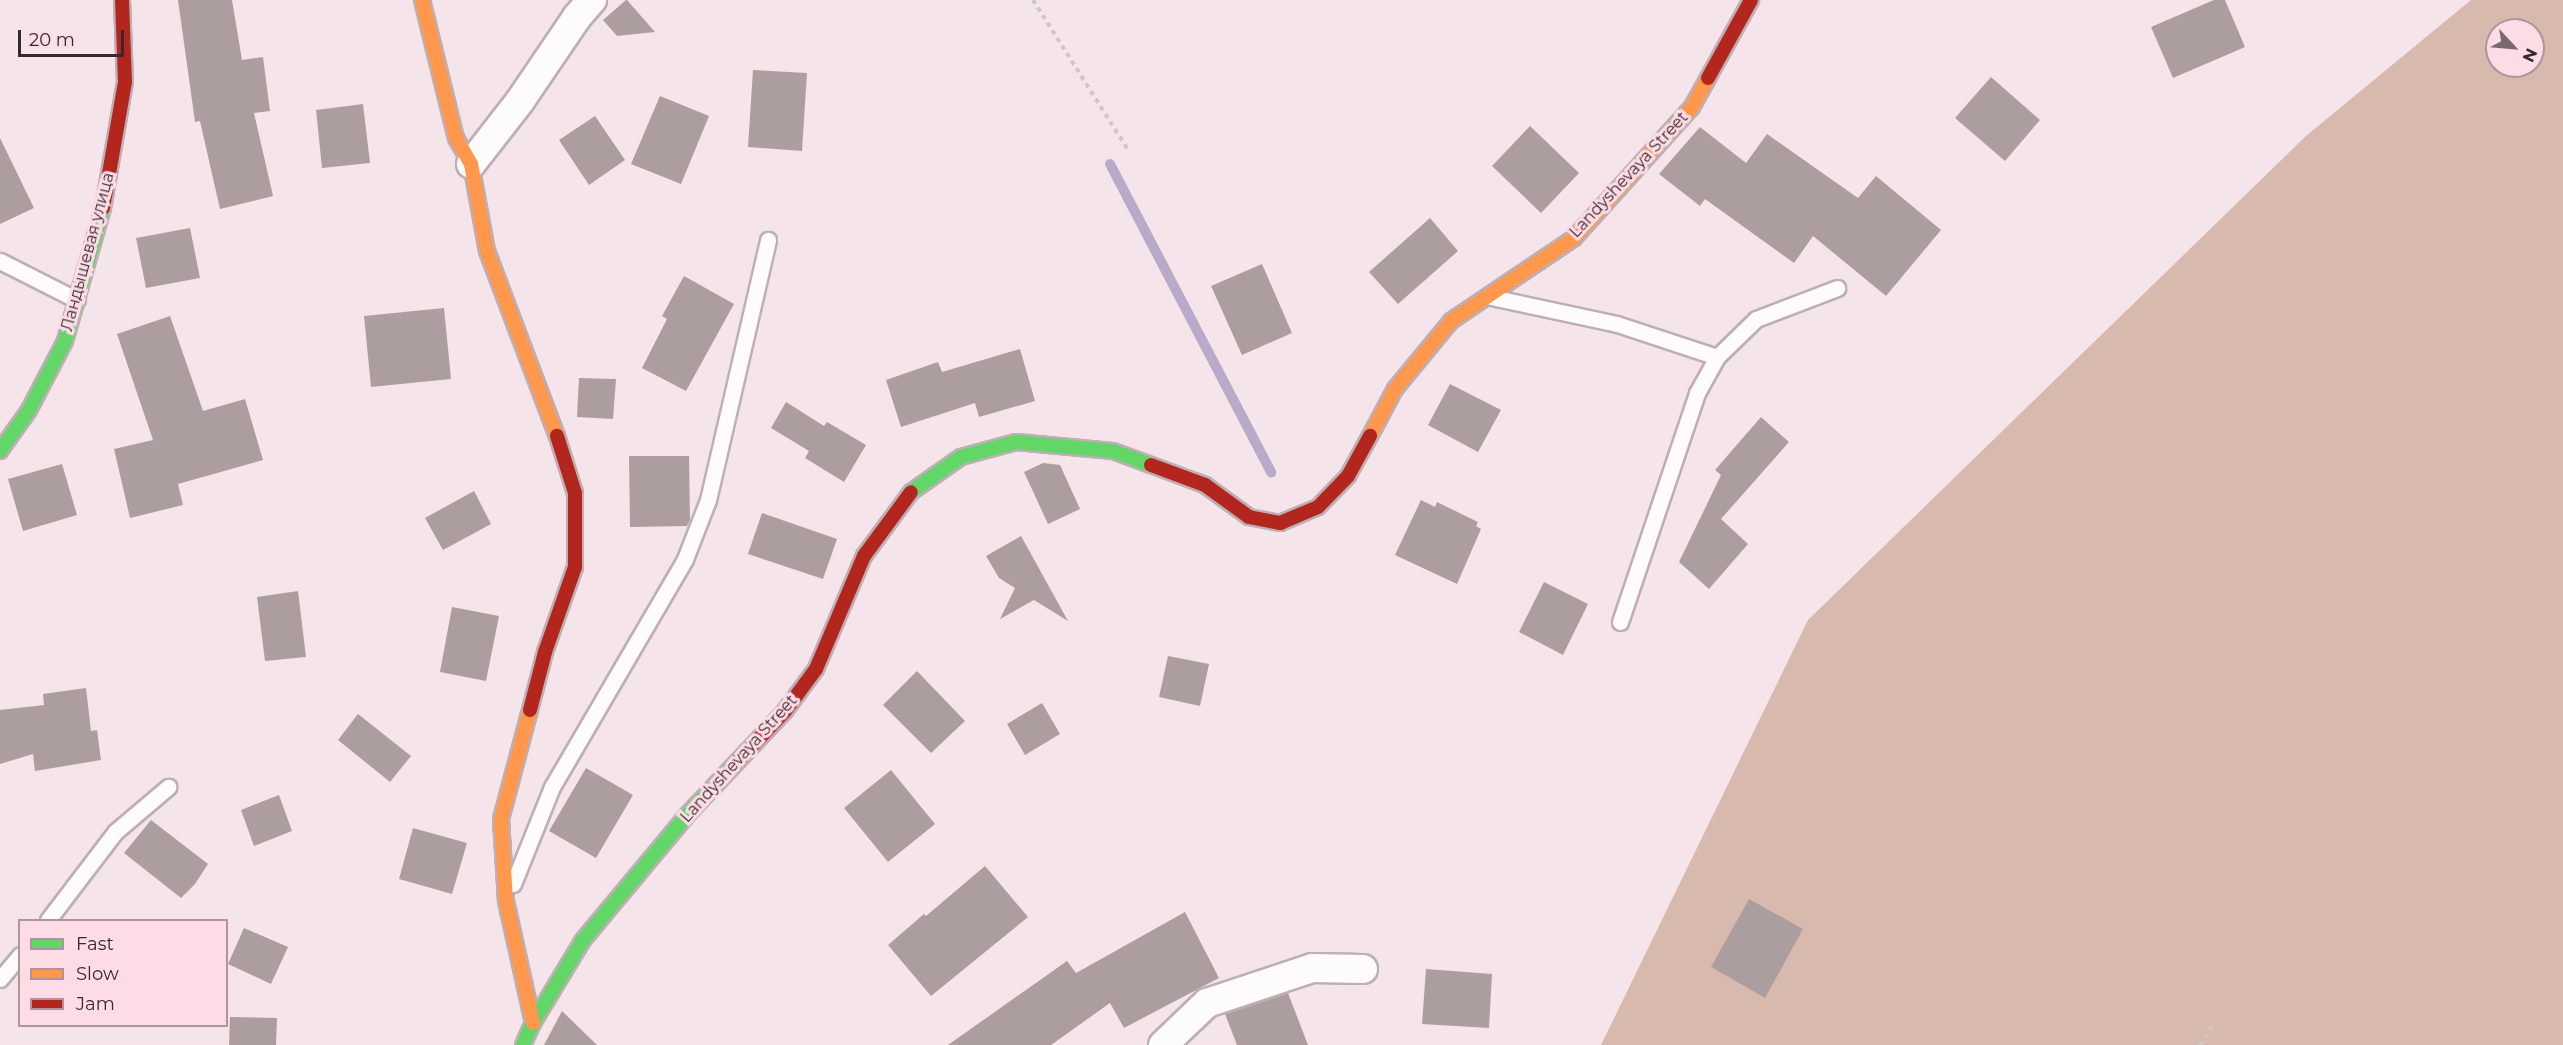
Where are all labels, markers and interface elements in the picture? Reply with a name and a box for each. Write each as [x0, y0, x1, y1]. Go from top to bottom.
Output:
scale bar [21, 18, 128, 56]
north arrow [2485, 18, 2545, 78]
text: 20 m [29, 29, 75, 51]
text: N [2518, 45, 2541, 65]
street label: Landyshevaya Street [1566, 108, 1692, 242]
street label: Ландышевая улица [58, 171, 118, 333]
street label: Landyshevaya Street [677, 691, 801, 827]
legend [18, 919, 228, 1027]
text: Fast [76, 933, 114, 955]
text: Slow [76, 963, 119, 985]
text: Jam [76, 993, 115, 1015]

